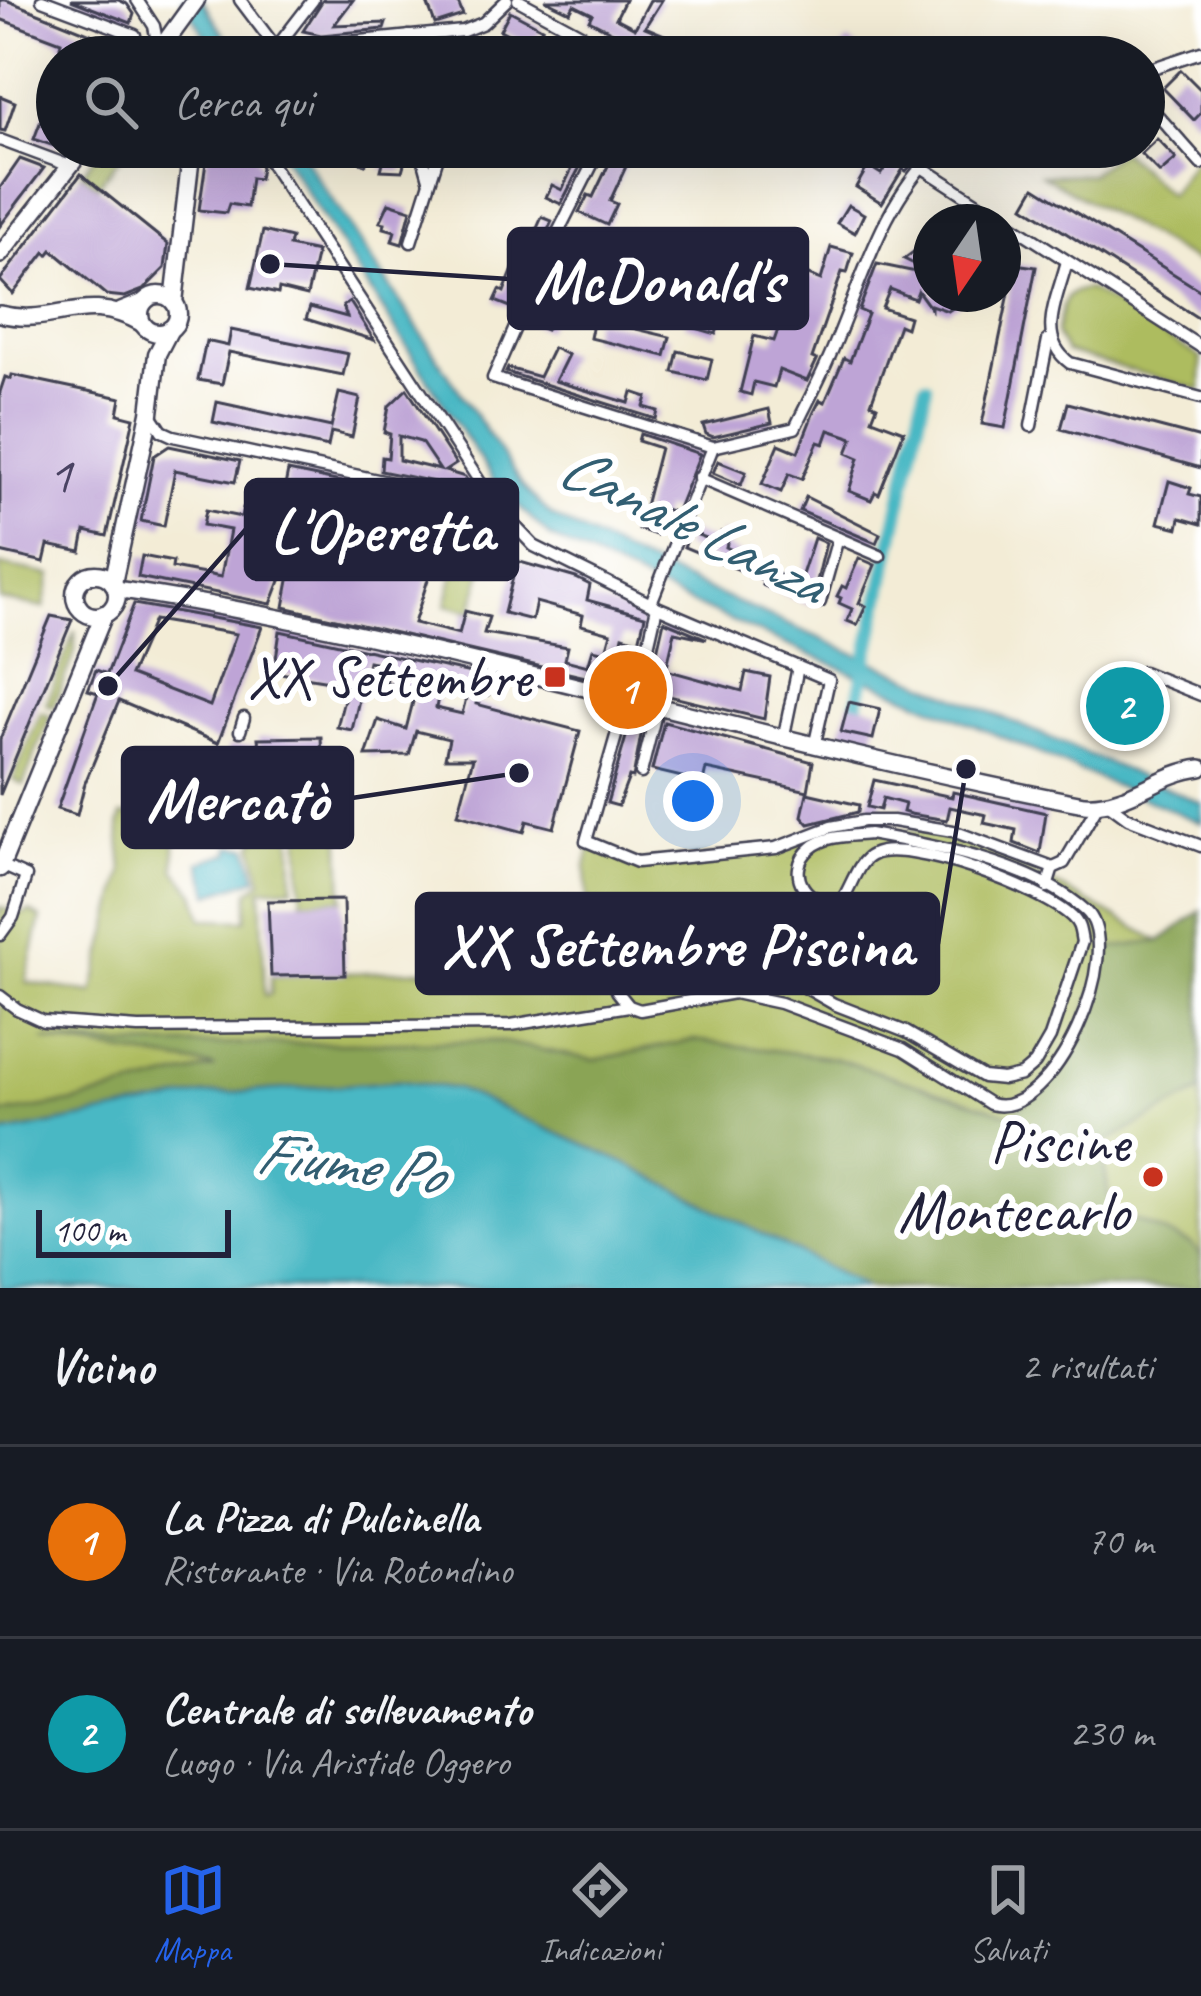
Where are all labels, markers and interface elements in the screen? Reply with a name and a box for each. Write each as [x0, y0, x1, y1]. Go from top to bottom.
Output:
search box [36, 36, 1165, 168]
icon: search [78, 69, 144, 135]
text: Cerca qui [174, 74, 313, 131]
north arrow [913, 204, 1021, 312]
callout: McDonald's [509, 229, 807, 328]
text: McDonald's [533, 241, 789, 320]
water label: Canale Lanza [547, 426, 843, 625]
house number: 1 [48, 440, 75, 508]
callout: L'Operetta [246, 480, 517, 579]
text: L'Operetta [270, 491, 499, 570]
place label: XX Settembre [247, 639, 534, 715]
pin: 1 [589, 645, 667, 735]
pin: 2 [1086, 661, 1164, 751]
marker: XX Settembre [542, 664, 568, 690]
callout: Mercatò [123, 748, 352, 847]
text: Mercatò [146, 760, 332, 839]
your location [663, 771, 723, 831]
callout: XX Settembre Piscina [417, 894, 938, 993]
text: XX Settembre Piscina [441, 906, 918, 985]
place label: Piscine Montecarlo [898, 1104, 1132, 1249]
water label: Fiume Po [252, 1112, 454, 1214]
marker: Piscine Montecarlo [1140, 1164, 1166, 1190]
scale bar [36, 1204, 231, 1257]
text: 100 m [54, 1210, 125, 1252]
text: Vicino [48, 1334, 153, 1398]
text: 2 risultati [1021, 1342, 1153, 1391]
text: La Pizza di Pulcinella [162, 1489, 479, 1546]
text: 1 [78, 1517, 96, 1566]
text: 70 m [1087, 1517, 1153, 1566]
text: Ristorante · Via Rotondino [162, 1546, 512, 1595]
text: Centrale di sollevamento [162, 1681, 531, 1738]
text: 2 [78, 1709, 96, 1758]
text: 230 m [1069, 1709, 1153, 1758]
text: Luogo · Via Aristide Oggero [162, 1738, 510, 1787]
tab: Mappa [154, 1857, 231, 1971]
tab: Indicazioni [539, 1857, 661, 1971]
tab: Salvati [970, 1857, 1047, 1971]

